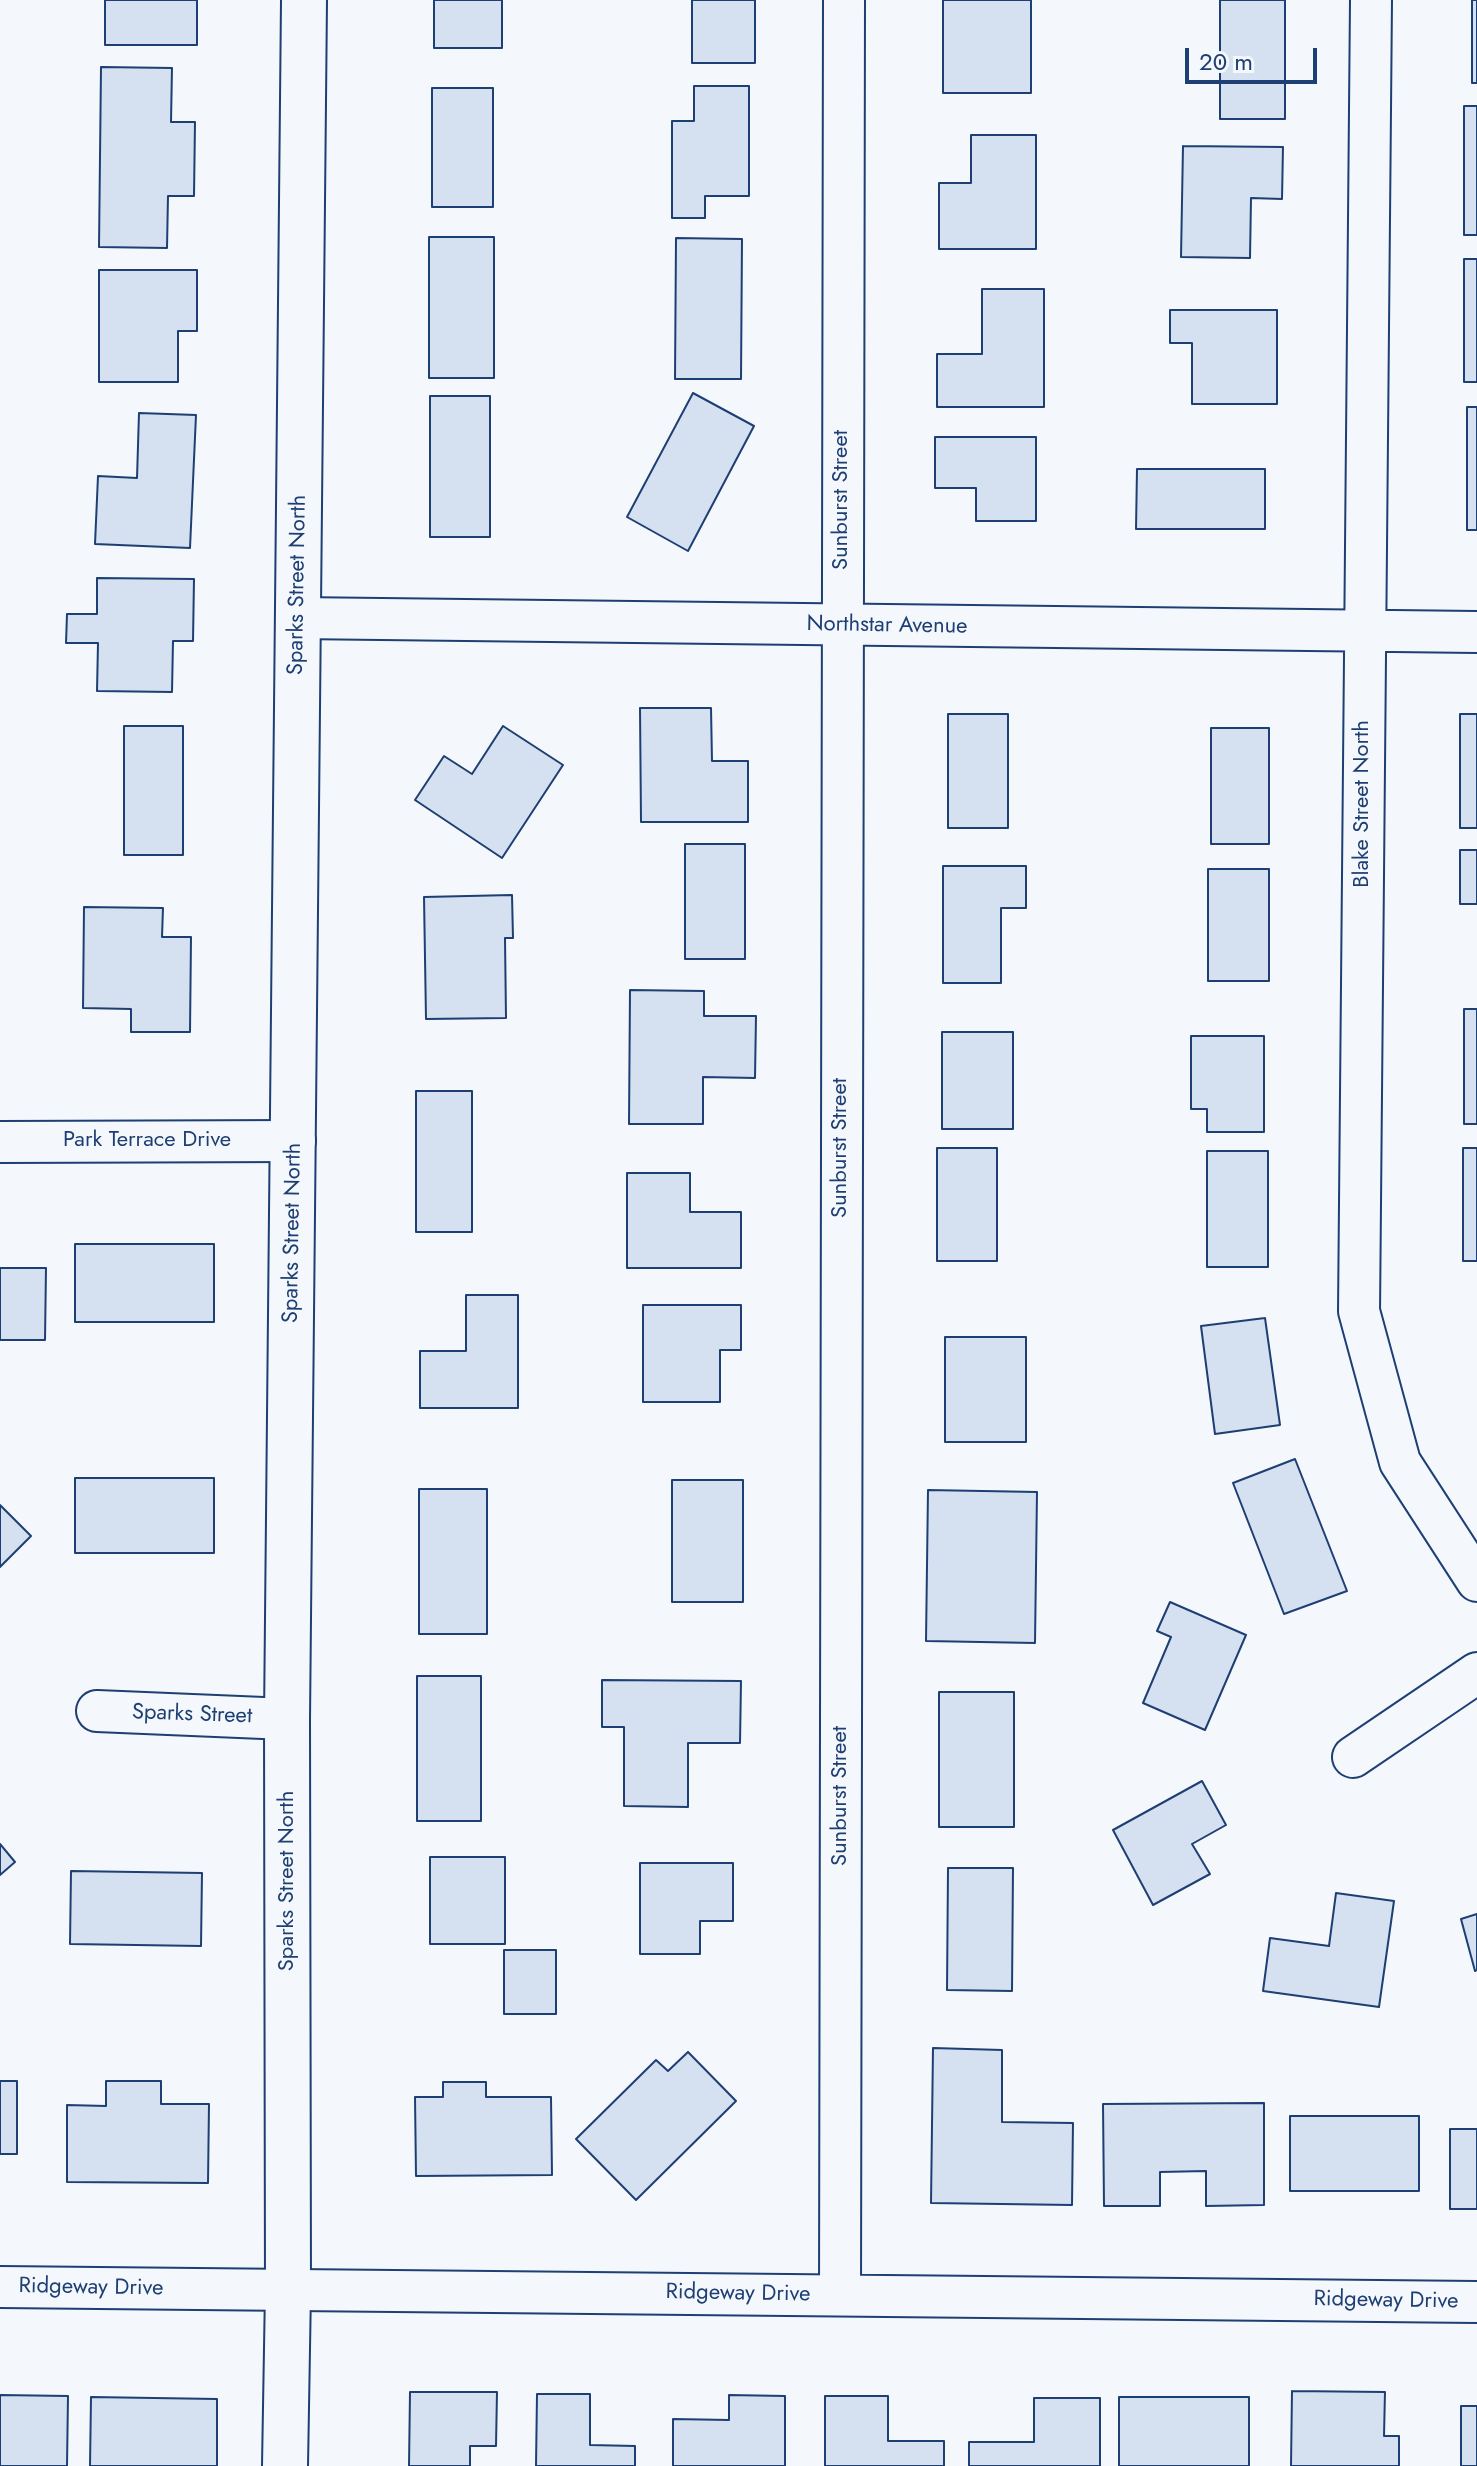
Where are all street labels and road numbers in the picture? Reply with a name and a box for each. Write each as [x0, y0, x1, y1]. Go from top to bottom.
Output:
street label: Sunburst Street [829, 430, 855, 570]
street label: Sparks Street North [283, 495, 313, 675]
street label: Northstar Avenue [806, 611, 968, 641]
street label: Blake Street North [1350, 720, 1376, 888]
street label: Sunburst Street [828, 1078, 854, 1218]
street label: Park Terrace Drive [63, 1128, 231, 1154]
street label: Sparks Street North [278, 1143, 308, 1323]
street label: Sparks Street [131, 1700, 253, 1730]
street label: Sunburst Street [828, 1726, 854, 1866]
street label: Sparks Street North [275, 1791, 301, 1971]
street label: Ridgeway Drive [18, 2274, 164, 2302]
street label: Ridgeway Drive [665, 2280, 811, 2308]
street label: Ridgeway Drive [1313, 2287, 1459, 2315]

